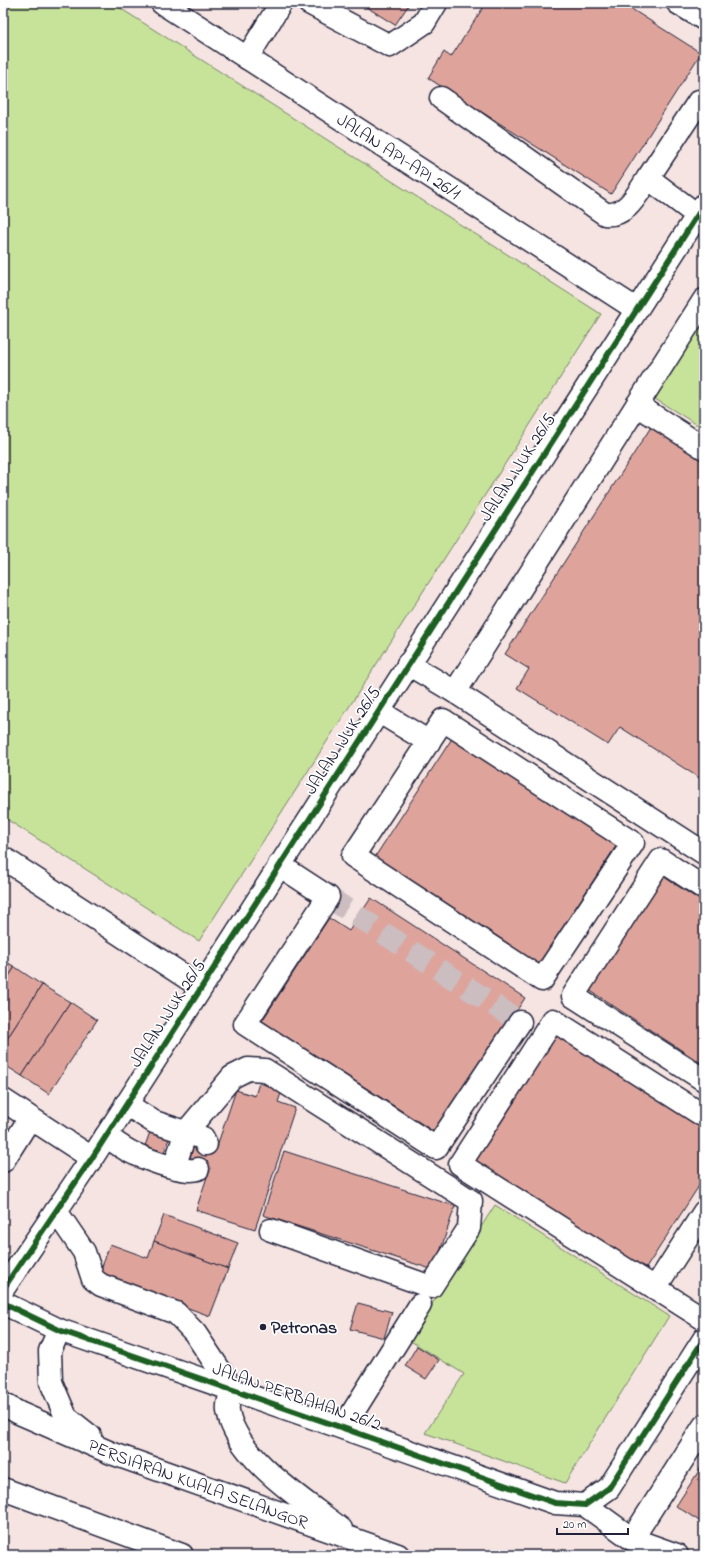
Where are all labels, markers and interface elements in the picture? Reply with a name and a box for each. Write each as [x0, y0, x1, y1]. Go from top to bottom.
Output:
street label: JALAN API-API 26/1 [331, 108, 465, 208]
street label: JALAN IJUK 26/5 [474, 409, 564, 527]
street label: JALAN IJUK 26/5 [299, 682, 389, 800]
street label: JALAN IJUK 26/5 [124, 955, 214, 1073]
place label: Petronas [271, 1316, 337, 1342]
marker: Petronas [258, 1322, 268, 1332]
street label: JALAN PERBAHAN 26/2 [208, 1357, 384, 1439]
street label: PERSIARAN KUALA SELANGOR [83, 1433, 311, 1537]
scale bar [557, 1510, 628, 1536]
text: 20 m [563, 1516, 586, 1534]

